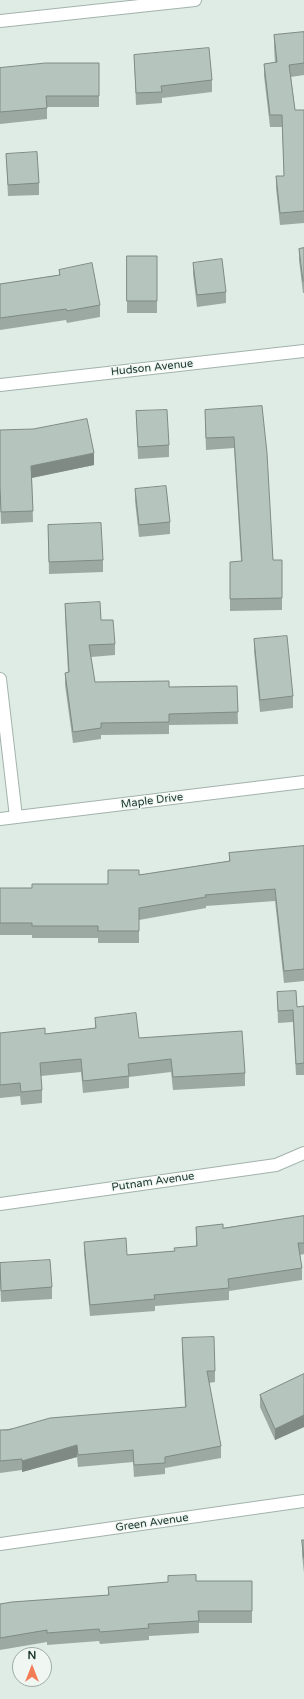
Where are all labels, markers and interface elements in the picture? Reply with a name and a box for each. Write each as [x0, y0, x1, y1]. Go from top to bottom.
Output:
street label: Hudson Avenue [110, 357, 194, 379]
street label: Maple Drive [120, 791, 184, 811]
street label: Putnam Avenue [111, 1170, 195, 1194]
street label: Green Avenue [115, 1511, 189, 1535]
north arrow [12, 1647, 52, 1687]
text: N [28, 1649, 36, 1662]

